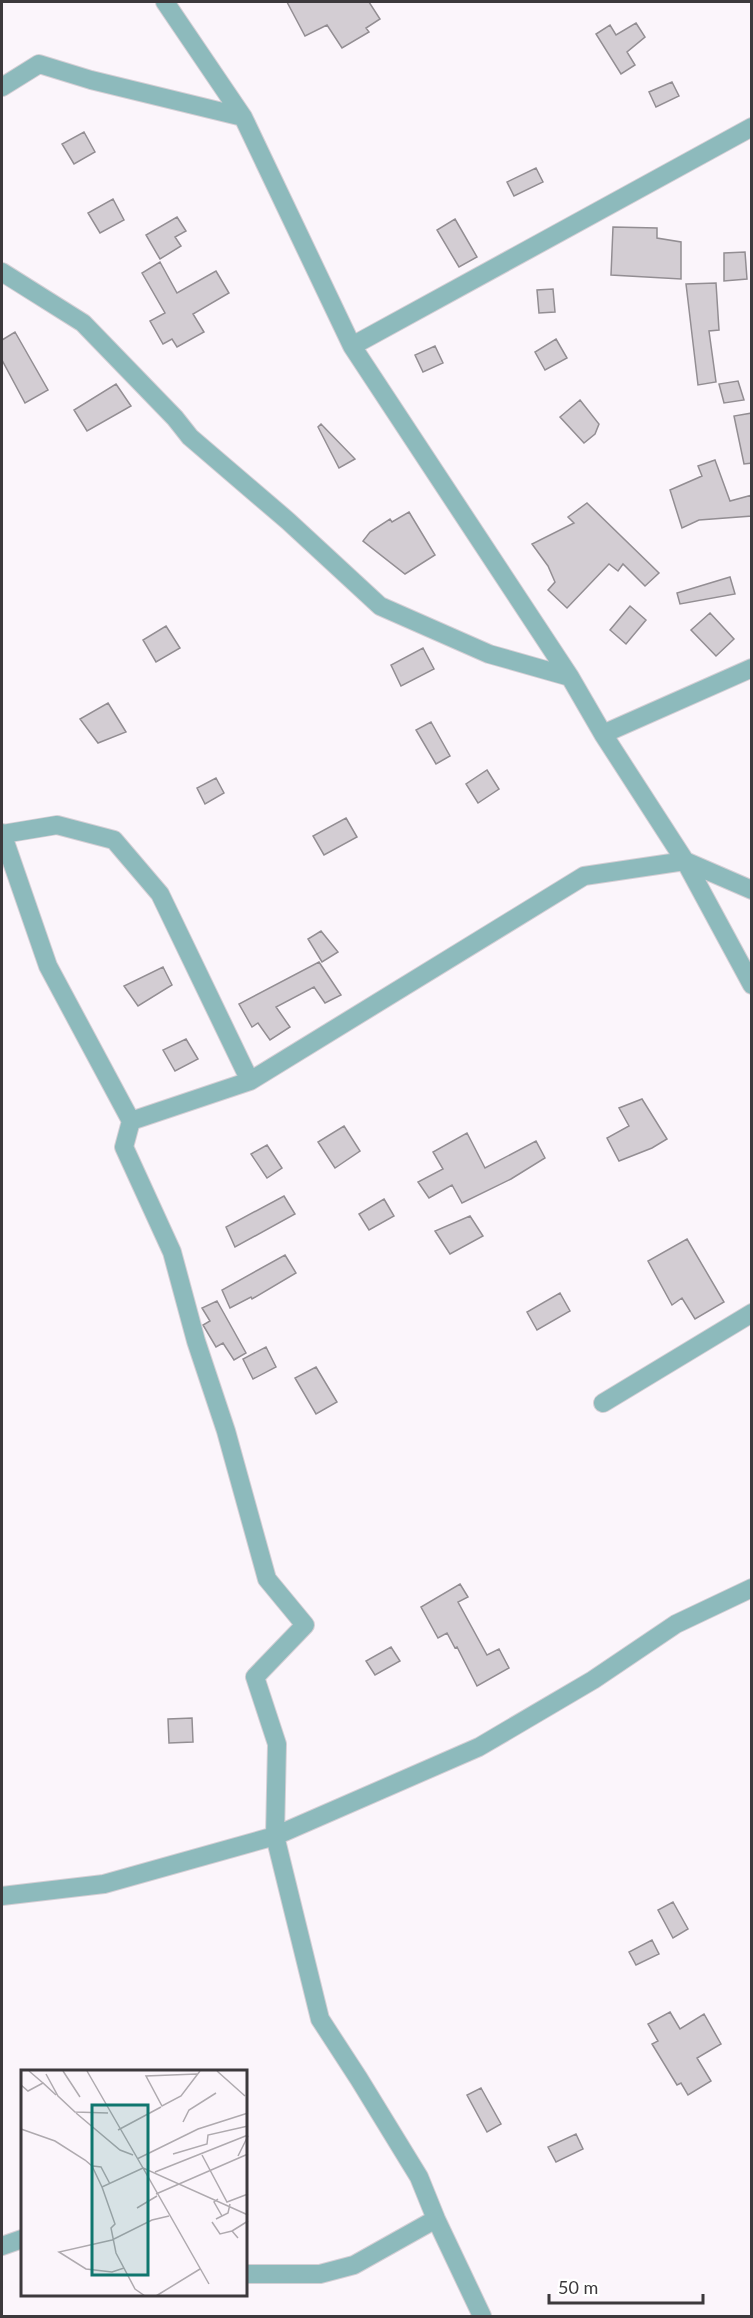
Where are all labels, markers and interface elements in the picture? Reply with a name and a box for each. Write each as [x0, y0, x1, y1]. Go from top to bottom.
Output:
inset map [21, 2070, 248, 2297]
scale bar [549, 2267, 704, 2305]
text: 50 m [558, 2276, 598, 2298]

